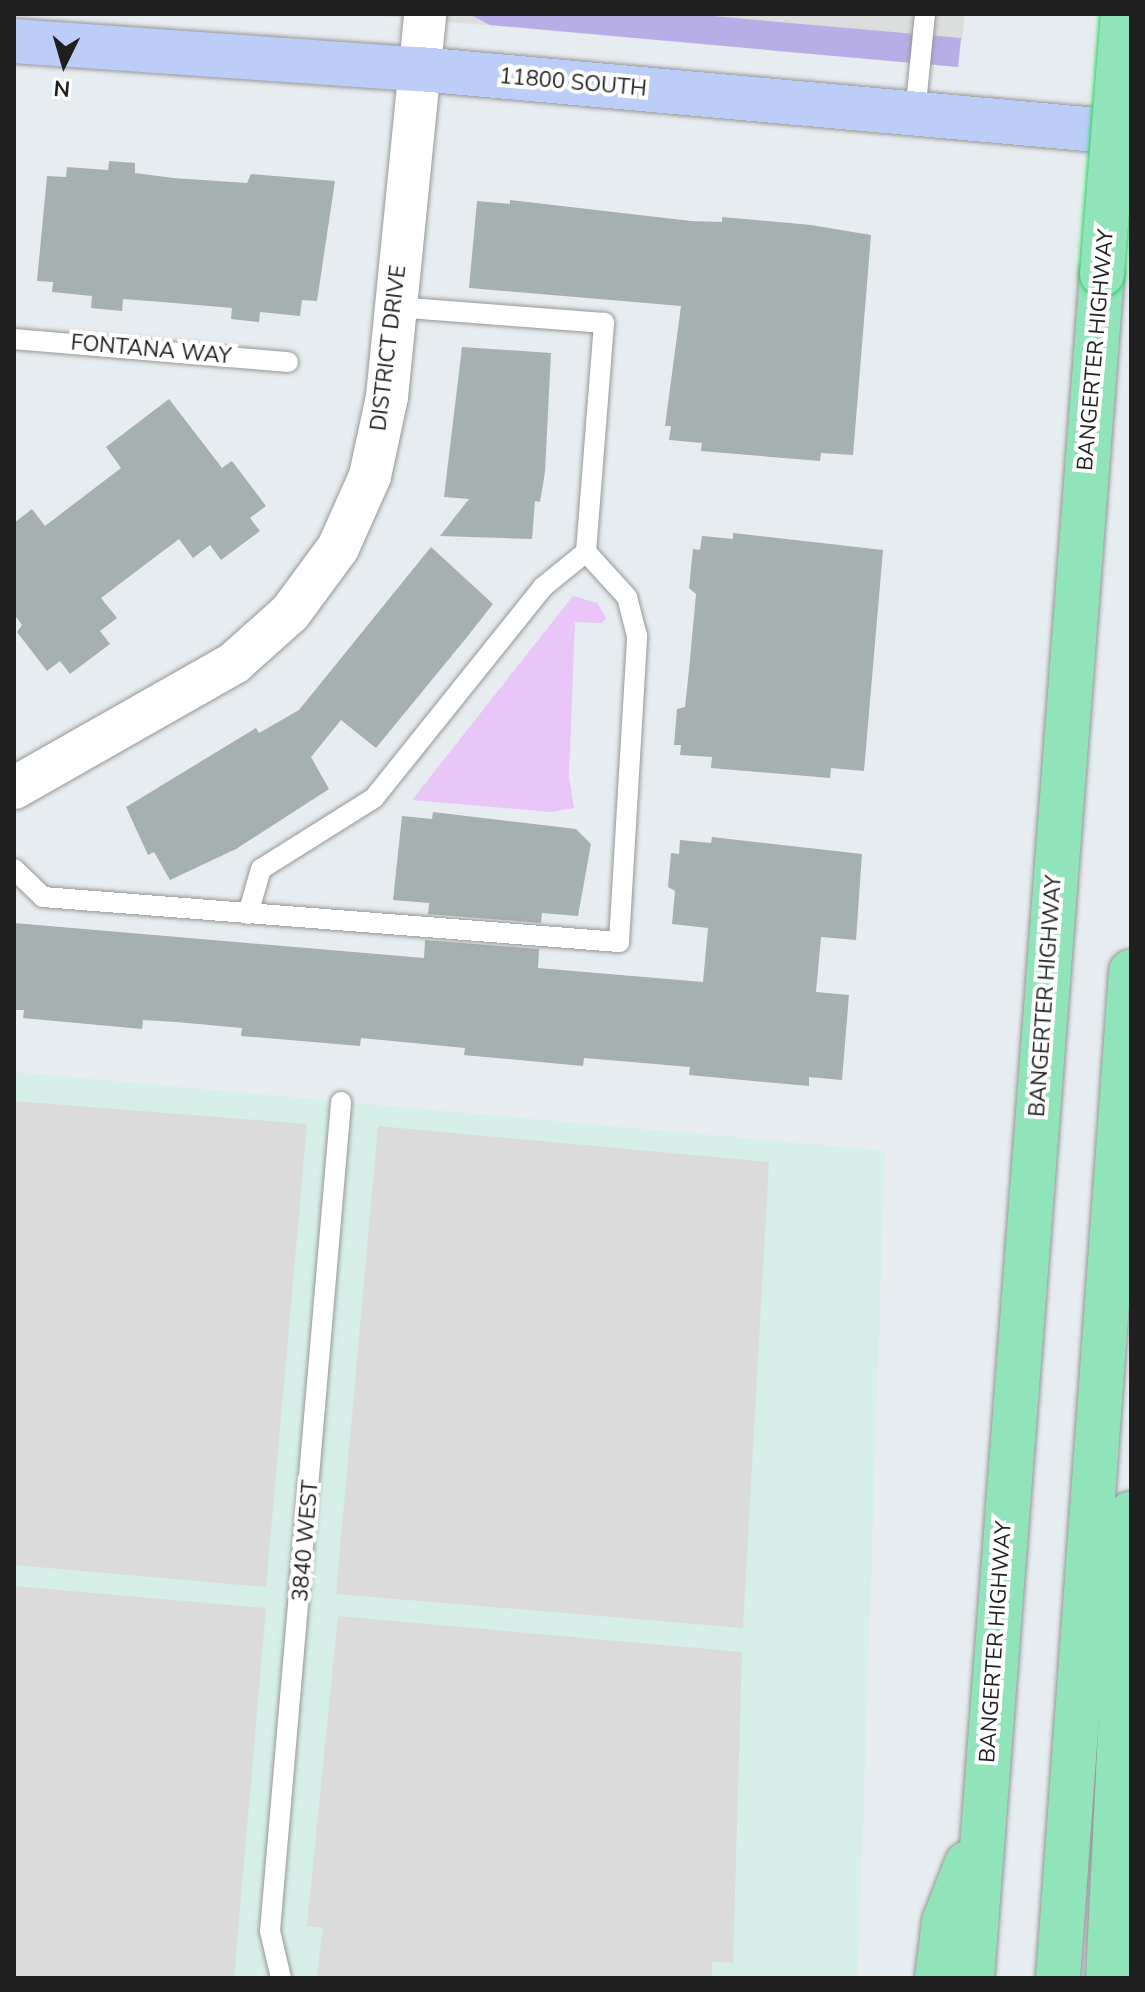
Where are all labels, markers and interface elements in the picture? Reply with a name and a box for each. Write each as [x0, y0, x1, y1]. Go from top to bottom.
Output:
north arrow [24, 24, 104, 104]
street label: 11800 SOUTH [498, 63, 648, 103]
text: N [52, 72, 71, 104]
street label: BANGERTER HIGHWAY [1072, 228, 1120, 472]
street label: DISTRICT DRIVE [366, 264, 412, 432]
street label: FONTANA WAY [70, 330, 232, 370]
street label: BANGERTER HIGHWAY [1024, 874, 1068, 1118]
street label: 3840 WEST [288, 1479, 324, 1603]
street label: BANGERTER HIGHWAY [974, 1520, 1018, 1764]

